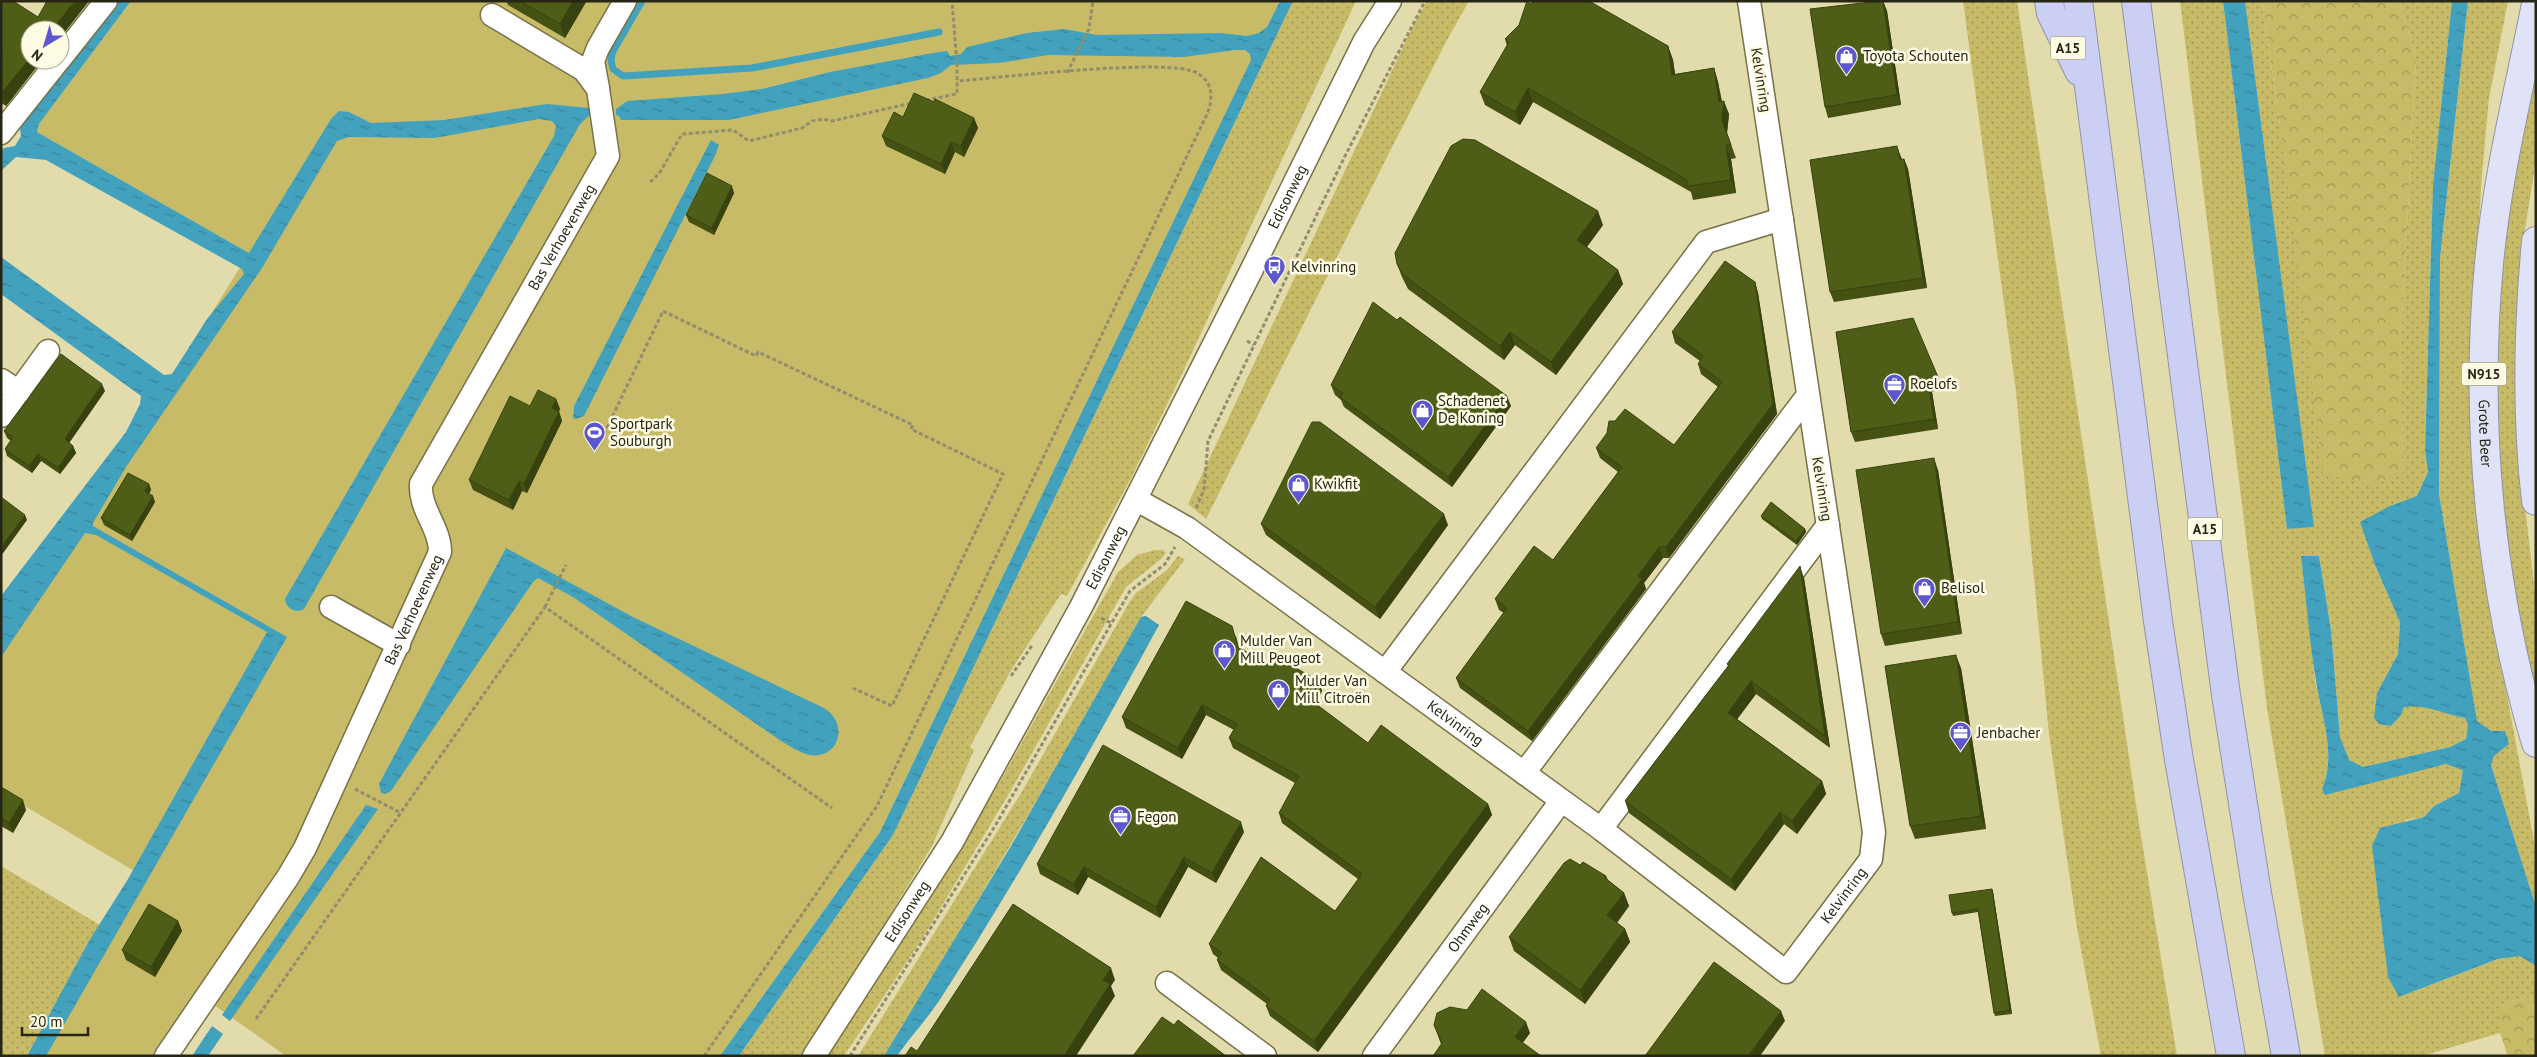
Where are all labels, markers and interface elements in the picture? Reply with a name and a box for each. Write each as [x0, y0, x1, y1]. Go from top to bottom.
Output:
north arrow [20, 20, 70, 70]
road number: A15 [2050, 36, 2086, 59]
shop icon: Toyota Schouten [1835, 44, 1859, 75]
text: N [28, 45, 46, 65]
street label: Kelvinring [1747, 46, 1776, 114]
place label: Toyota Schouten [1863, 46, 1968, 65]
street label: Edisonweg [1263, 161, 1311, 232]
street label: Bas Verhoevenweg [523, 180, 599, 293]
bus stop icon: Kelvinring [1263, 255, 1287, 286]
place label: Kelvinring [1291, 257, 1356, 276]
road number: N915 [2462, 362, 2506, 386]
office icon: Roelofs [1882, 372, 1906, 403]
place label: Roelofs [1910, 374, 1957, 393]
place label: Schadenet De Koning [1438, 391, 1505, 427]
shop icon: Schadenet De Koning [1410, 398, 1434, 429]
street label: Grote Beer [2475, 399, 2496, 468]
place label: Sportpark Souburgh [610, 414, 673, 450]
sports icon: Sportpark Souburgh [582, 421, 606, 452]
street label: Kelvinring [1808, 455, 1837, 523]
shop icon: Kwikfit [1286, 472, 1310, 503]
place label: Kwikfit [1314, 474, 1358, 493]
road number: A15 [2188, 518, 2222, 540]
street label: Edisonweg [1081, 522, 1130, 593]
street label: Bas Verhoevenweg [380, 551, 447, 668]
shop icon: Belisol [1913, 576, 1937, 607]
place label: Belisol [1941, 578, 1985, 597]
place label: Mulder Van Mill Peugeot [1240, 631, 1321, 667]
shop icon: Mulder Van Mill Peugeot [1212, 638, 1236, 669]
place label: Mulder Van Mill Citroën [1295, 671, 1370, 707]
shop icon: Mulder Van Mill Citroën [1267, 678, 1291, 709]
street label: Kelvinring [1424, 696, 1488, 750]
office icon: Jenbacher [1949, 721, 1973, 752]
place label: Jenbacher [1976, 723, 2040, 742]
office icon: Fegon [1109, 805, 1133, 836]
place label: Fegon [1137, 807, 1177, 826]
street label: Kelvinring [1816, 863, 1871, 927]
street label: Edisonweg [880, 877, 934, 945]
street label: Ohmweg [1443, 899, 1492, 956]
scale bar [22, 1004, 89, 1036]
text: 20 m [30, 1012, 63, 1031]

